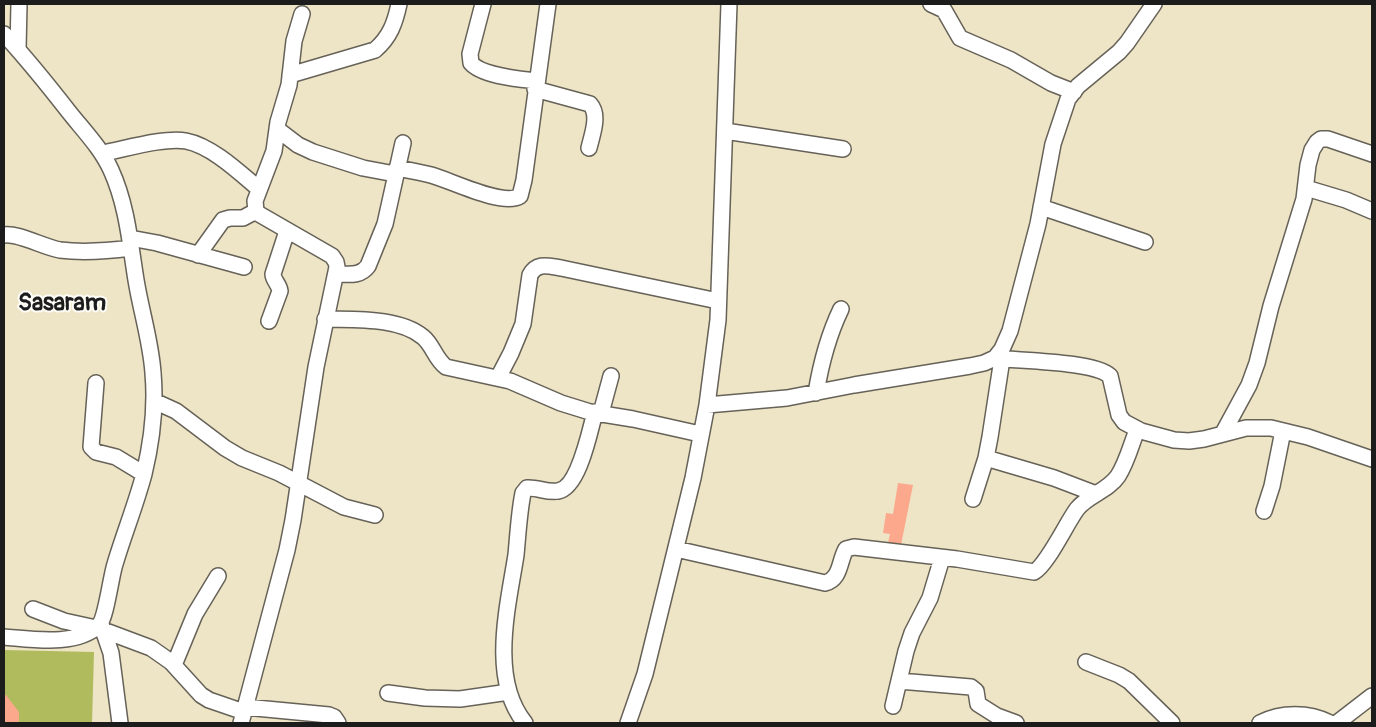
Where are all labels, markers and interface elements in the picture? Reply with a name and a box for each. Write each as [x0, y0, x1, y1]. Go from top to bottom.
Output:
district label: Sasaram [18, 290, 106, 318]

